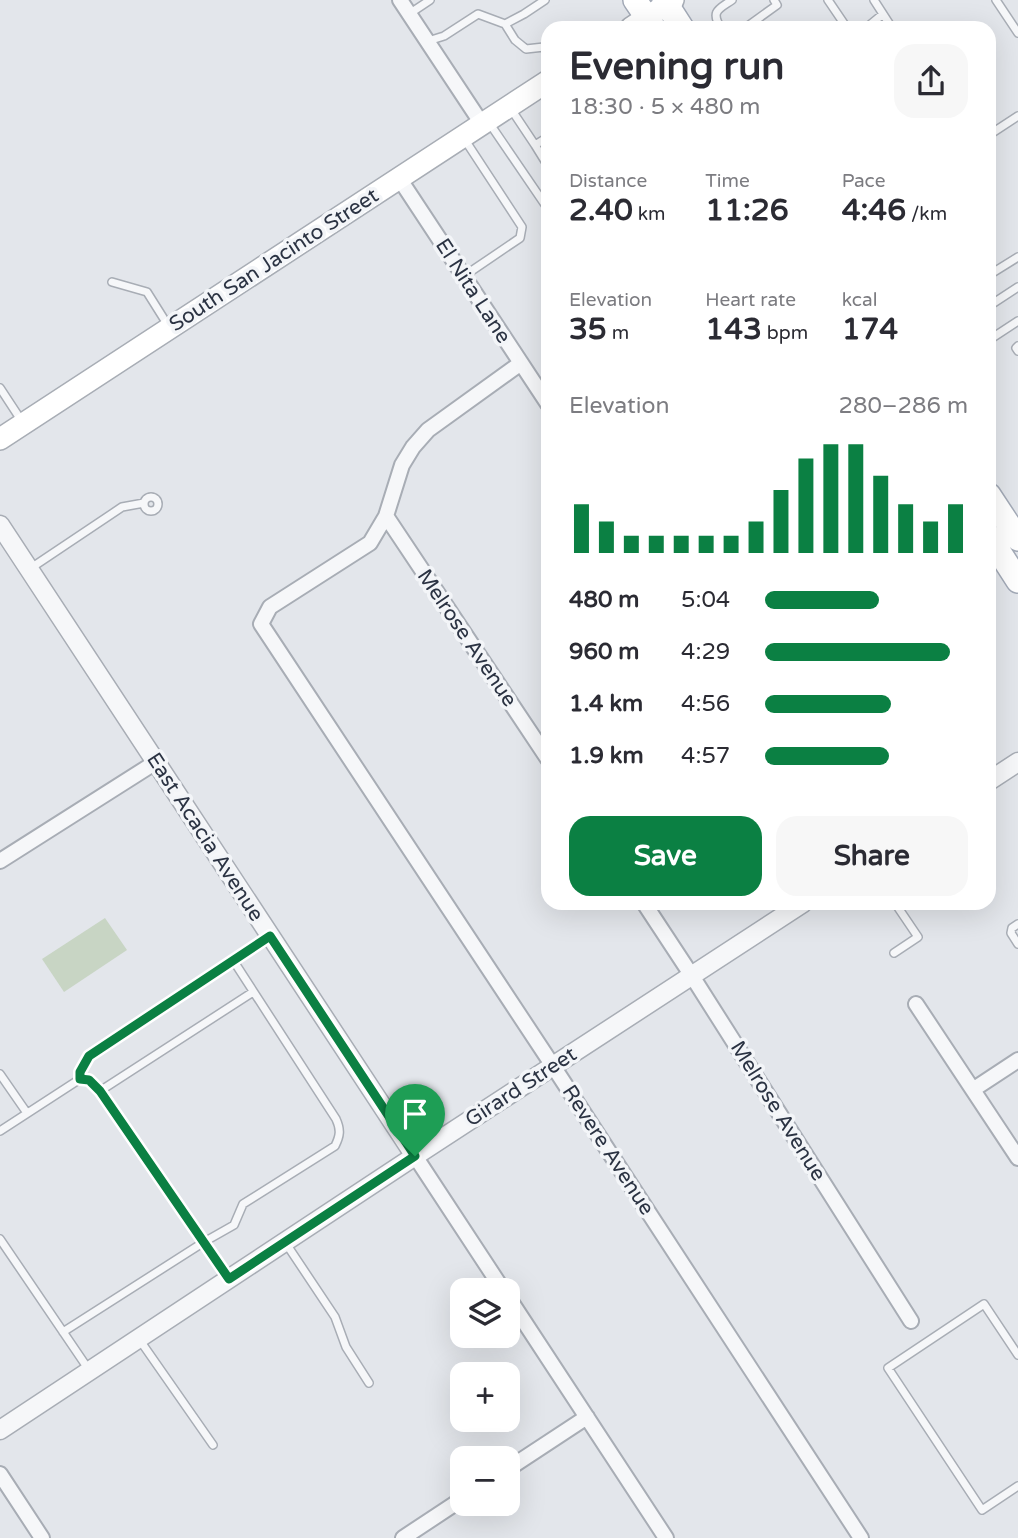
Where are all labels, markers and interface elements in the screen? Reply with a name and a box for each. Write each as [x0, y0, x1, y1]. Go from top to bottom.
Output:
text: Evening run [569, 44, 784, 90]
button: share [894, 44, 968, 118]
text: 18:30 · 5 × 480 m [569, 93, 760, 121]
text: Distance [569, 170, 647, 192]
text: Time [705, 170, 750, 192]
text: Pace [842, 170, 885, 192]
street label: South San Jacinto Street [165, 183, 383, 337]
text: 2.40 [569, 192, 633, 229]
text: 11:26 [705, 192, 789, 229]
text: 4:46 [842, 192, 906, 229]
text: km [633, 203, 665, 225]
text: /km [906, 203, 947, 225]
street label: El Nita Lane [430, 234, 516, 348]
text: Elevation [569, 289, 652, 311]
text: Heart rate [705, 289, 796, 311]
text: kcal [842, 289, 877, 311]
text: 35 [569, 311, 607, 348]
text: 143 [705, 311, 762, 348]
text: 174 [842, 311, 898, 348]
text: m [607, 322, 629, 344]
text: bpm [762, 322, 808, 344]
text: Elevation [569, 392, 670, 420]
text: 280–286 m [839, 392, 968, 420]
street label: Melrose Avenue [412, 565, 522, 711]
text: 480 m [569, 586, 639, 614]
text: 5:04 [681, 586, 730, 614]
text: 960 m [569, 638, 639, 666]
text: 4:29 [681, 638, 730, 666]
text: 1.4 km [569, 690, 643, 718]
text: 4:56 [681, 690, 730, 718]
text: 1.9 km [569, 742, 644, 770]
text: 4:57 [681, 742, 730, 770]
street label: East Acacia Avenue [141, 748, 269, 926]
button: Save [569, 816, 762, 896]
button: Share [776, 816, 968, 896]
street label: Melrose Avenue [725, 1036, 831, 1186]
street label: Girard Street [461, 1042, 581, 1132]
street label: Revere Avenue [557, 1080, 659, 1220]
pin [385, 1084, 445, 1156]
icon: arrive [396, 1095, 434, 1133]
map controls [450, 1278, 520, 1516]
button: layers [450, 1278, 520, 1348]
button: + [450, 1362, 520, 1432]
button: − [450, 1446, 520, 1516]

